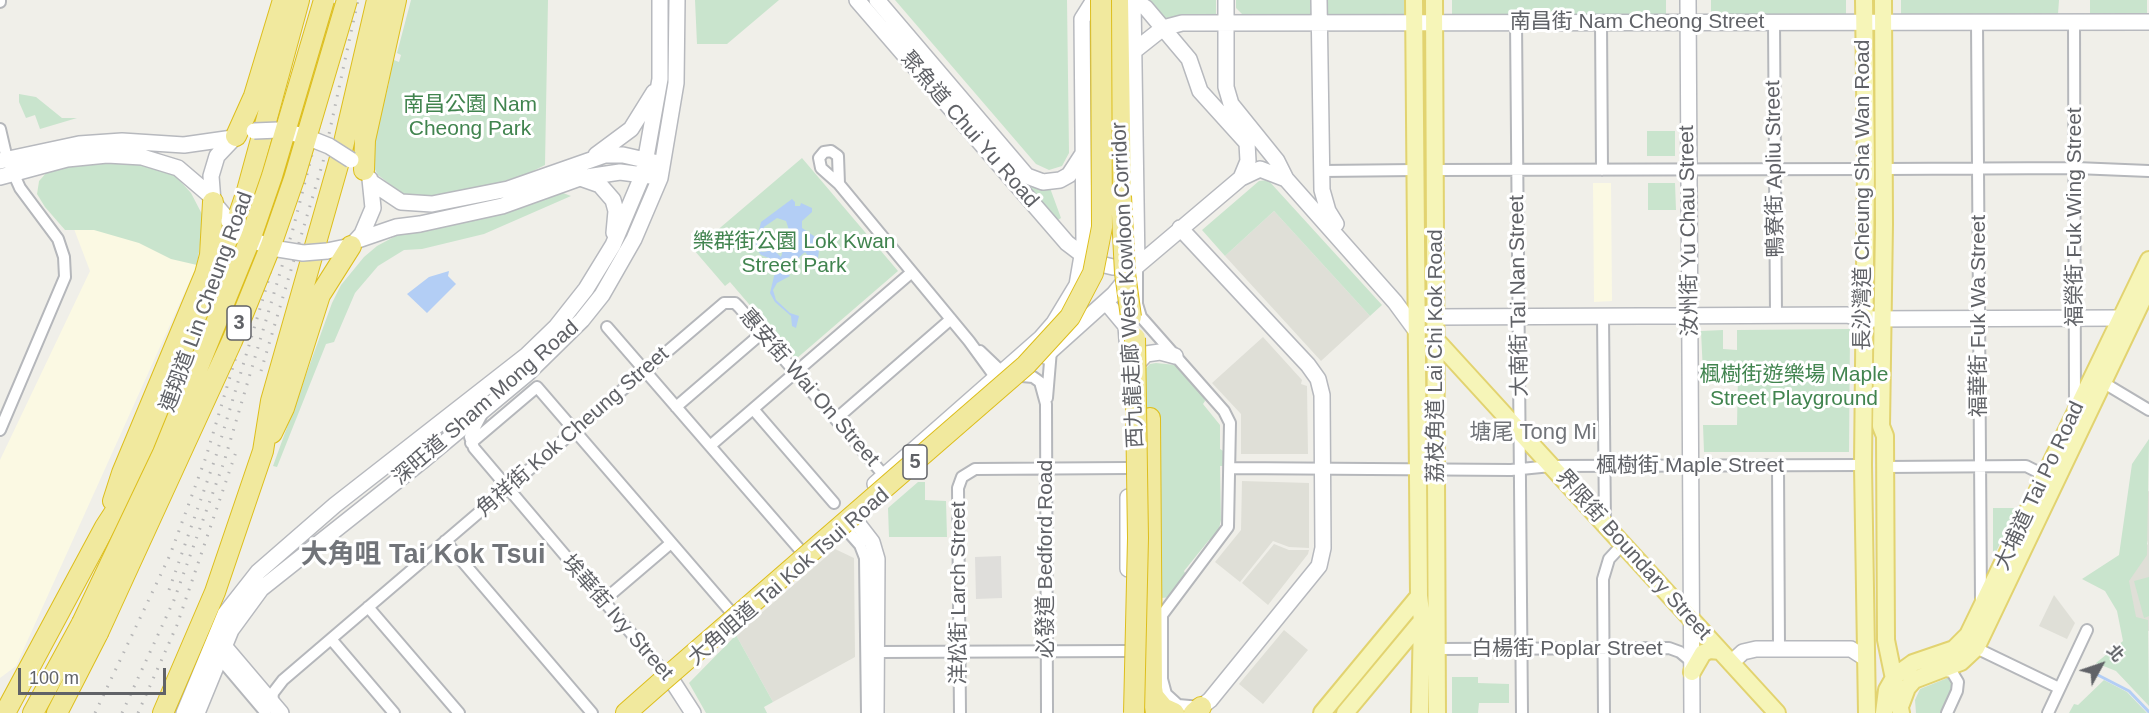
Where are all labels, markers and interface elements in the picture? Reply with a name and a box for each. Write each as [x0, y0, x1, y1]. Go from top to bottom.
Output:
street label: 南昌街 Nam Cheong Street [1510, 9, 1764, 35]
street label: 長沙灣道 Cheung Sha Wan Road [1850, 40, 1876, 350]
street label: 聚魚道 Chui Yu Road [894, 47, 1044, 213]
street label: 鴨寮街 Apliu Street [1761, 80, 1789, 258]
park label: 南昌公園 Nam Cheong Park [403, 92, 537, 142]
street label: 福榮街 Fuk Wing Street [2062, 107, 2088, 327]
street label: 西九龍走廊 West Kowloon Corridor [1107, 121, 1149, 449]
street label: 汝州街 Yu Chau Street [1675, 125, 1703, 337]
street label: 連翔道 Lin Cheung Road [155, 189, 259, 415]
street label: 大南街 Tai Nan Street [1505, 195, 1533, 397]
street label: 福華街 Fuk Wa Street [1966, 215, 1992, 417]
park label: 樂群街公園 Lok Kwan Street Park [692, 229, 896, 279]
street label: 荔枝角道 Lai Chi Kok Road [1423, 229, 1449, 483]
street label: 惠安街 Wai On Street [734, 304, 884, 472]
road number: 3 [227, 306, 251, 340]
street label: 深旺道 Sham Mong Road [388, 315, 584, 491]
street label: 角祥街 Kok Cheung Street [472, 342, 674, 522]
park label: 楓樹街遊樂場 Maple Street Playground [1699, 362, 1889, 412]
street label: 大埔道 Tai Po Road [1990, 398, 2090, 574]
district label: 塘尾 Tong Mi [1469, 420, 1597, 446]
road number: 5 [903, 445, 927, 479]
street label: 楓樹街 Maple Street [1596, 453, 1784, 479]
street label: 必發道 Bedford Road [1033, 460, 1059, 658]
street label: 界限街 Boundary Street [1550, 465, 1716, 645]
street label: 大角咀道 Tai Kok Tsui Road [683, 483, 895, 671]
street label: 洋松街 Larch Street [946, 501, 972, 685]
district label: 大角咀 Tai Kok Tsui [300, 540, 546, 572]
street label: 埃華街 Ivy Street [556, 550, 678, 686]
north arrow [2071, 635, 2131, 695]
street label: 白楊街 Poplar Street [1471, 636, 1663, 662]
text: 北 [2104, 642, 2127, 665]
scale bar [21, 656, 170, 694]
text: 100 m [29, 668, 79, 688]

